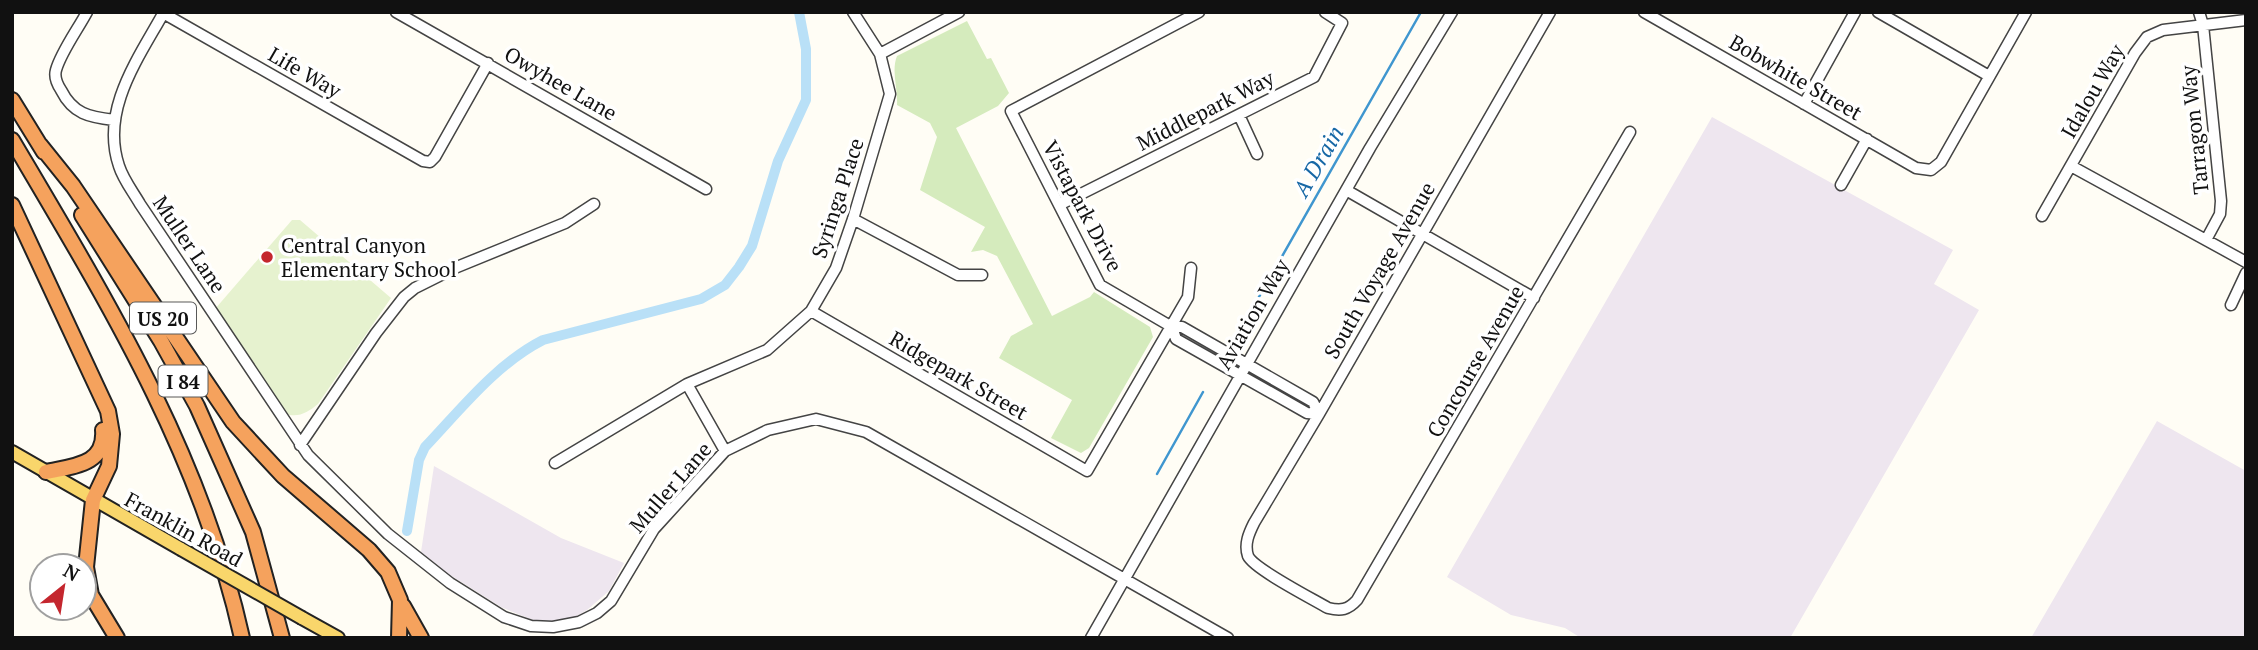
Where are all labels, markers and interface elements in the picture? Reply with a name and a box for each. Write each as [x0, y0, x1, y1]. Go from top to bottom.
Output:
street label: Bobwhite Street [1724, 28, 1868, 127]
street label: Owyhee Lane [500, 39, 622, 127]
street label: Idalou Way [2054, 39, 2130, 143]
street label: Life Way [263, 40, 347, 104]
street label: Middlepark Way [1132, 63, 1279, 157]
street label: Tarragon Way [2173, 64, 2215, 196]
water label: A Drain [1284, 120, 1351, 204]
street label: Syringa Place [804, 134, 870, 262]
street label: Vistapark Drive [1037, 136, 1129, 276]
street label: South Voyage Avenue [1317, 177, 1441, 363]
street label: Muller Lane [147, 190, 233, 298]
place label: Central Canyon Elementary School [281, 231, 457, 283]
marker: Central Canyon Elementary School [259, 249, 275, 265]
street label: Aviation Way [1209, 253, 1295, 374]
street label: Concourse Avenue [1420, 280, 1530, 442]
road number: US 20 [130, 302, 196, 334]
street label: Ridgepark Street [885, 324, 1034, 426]
road number: I 84 [158, 366, 208, 396]
street label: Muller Lane [623, 436, 717, 538]
street label: Franklin Road [120, 485, 248, 573]
north arrow [28, 552, 98, 622]
text: N [59, 557, 85, 587]

